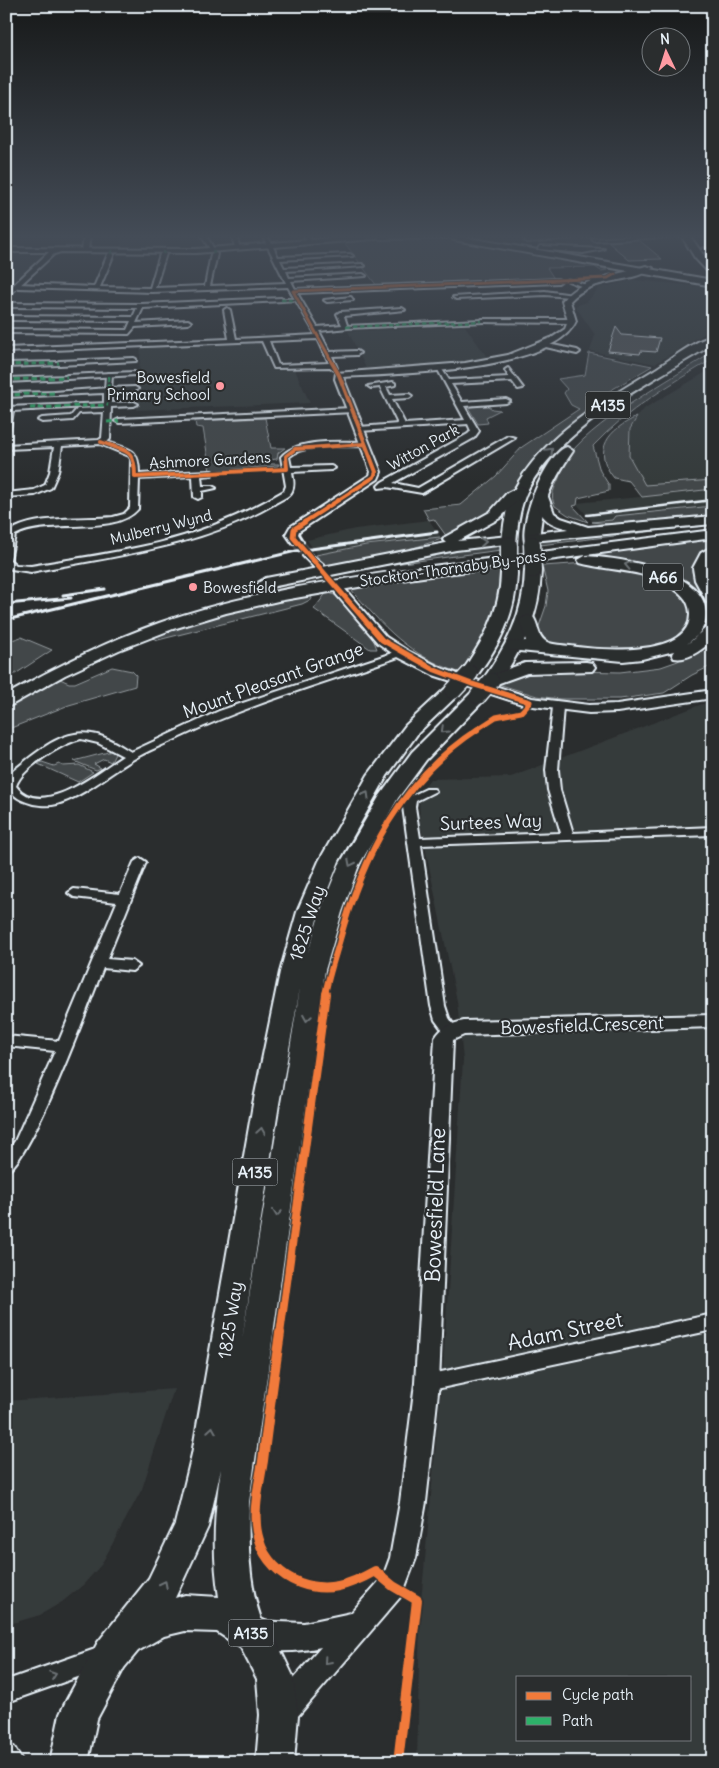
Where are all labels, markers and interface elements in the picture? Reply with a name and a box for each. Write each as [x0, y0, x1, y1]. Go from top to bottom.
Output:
north arrow [642, 28, 692, 78]
text: N [660, 30, 671, 48]
place label: Bowesfield Primary School [107, 368, 210, 404]
marker: Bowesfield Primary School [214, 380, 226, 392]
road number: A135 [586, 392, 630, 418]
street label: Witton Park [384, 419, 462, 474]
street label: Ashmore Gardens [149, 447, 271, 473]
one-way arrow [544, 448, 553, 457]
street label: Mulberry Wynd [108, 505, 214, 549]
one-way arrow [479, 537, 487, 548]
street label: Stockton-Thornaby By-pass [358, 545, 548, 591]
one-way arrow [623, 560, 632, 571]
road number: A66 [643, 564, 683, 590]
place label: Bowesfield [203, 578, 277, 597]
marker: Bowesfield [187, 581, 199, 593]
street label: Mount Pleasant Grange [180, 637, 366, 723]
one-way arrow [440, 724, 449, 733]
one-way arrow [359, 792, 369, 801]
street label: Surtees Way [440, 809, 542, 835]
one-way arrow [347, 858, 357, 867]
street label: 1825 Way [284, 882, 330, 964]
street label: Bowesfield Crescent [500, 1011, 664, 1039]
one-way arrow [302, 1014, 312, 1023]
one-way arrow [256, 1127, 266, 1136]
street label: Bowesfield Lane [419, 1127, 451, 1283]
road number: A135 [232, 1158, 278, 1186]
one-way arrow [272, 1209, 282, 1218]
street label: 1825 Way [213, 1280, 247, 1360]
street label: Adam Street [505, 1306, 625, 1356]
one-way arrow [206, 1426, 217, 1434]
one-way arrow [158, 1580, 168, 1589]
road number: A135 [228, 1620, 274, 1646]
one-way arrow [324, 1656, 333, 1665]
one-way arrow [48, 1671, 56, 1681]
legend [516, 1676, 692, 1740]
text: Cycle path [562, 1685, 634, 1704]
text: Path [562, 1711, 593, 1730]

